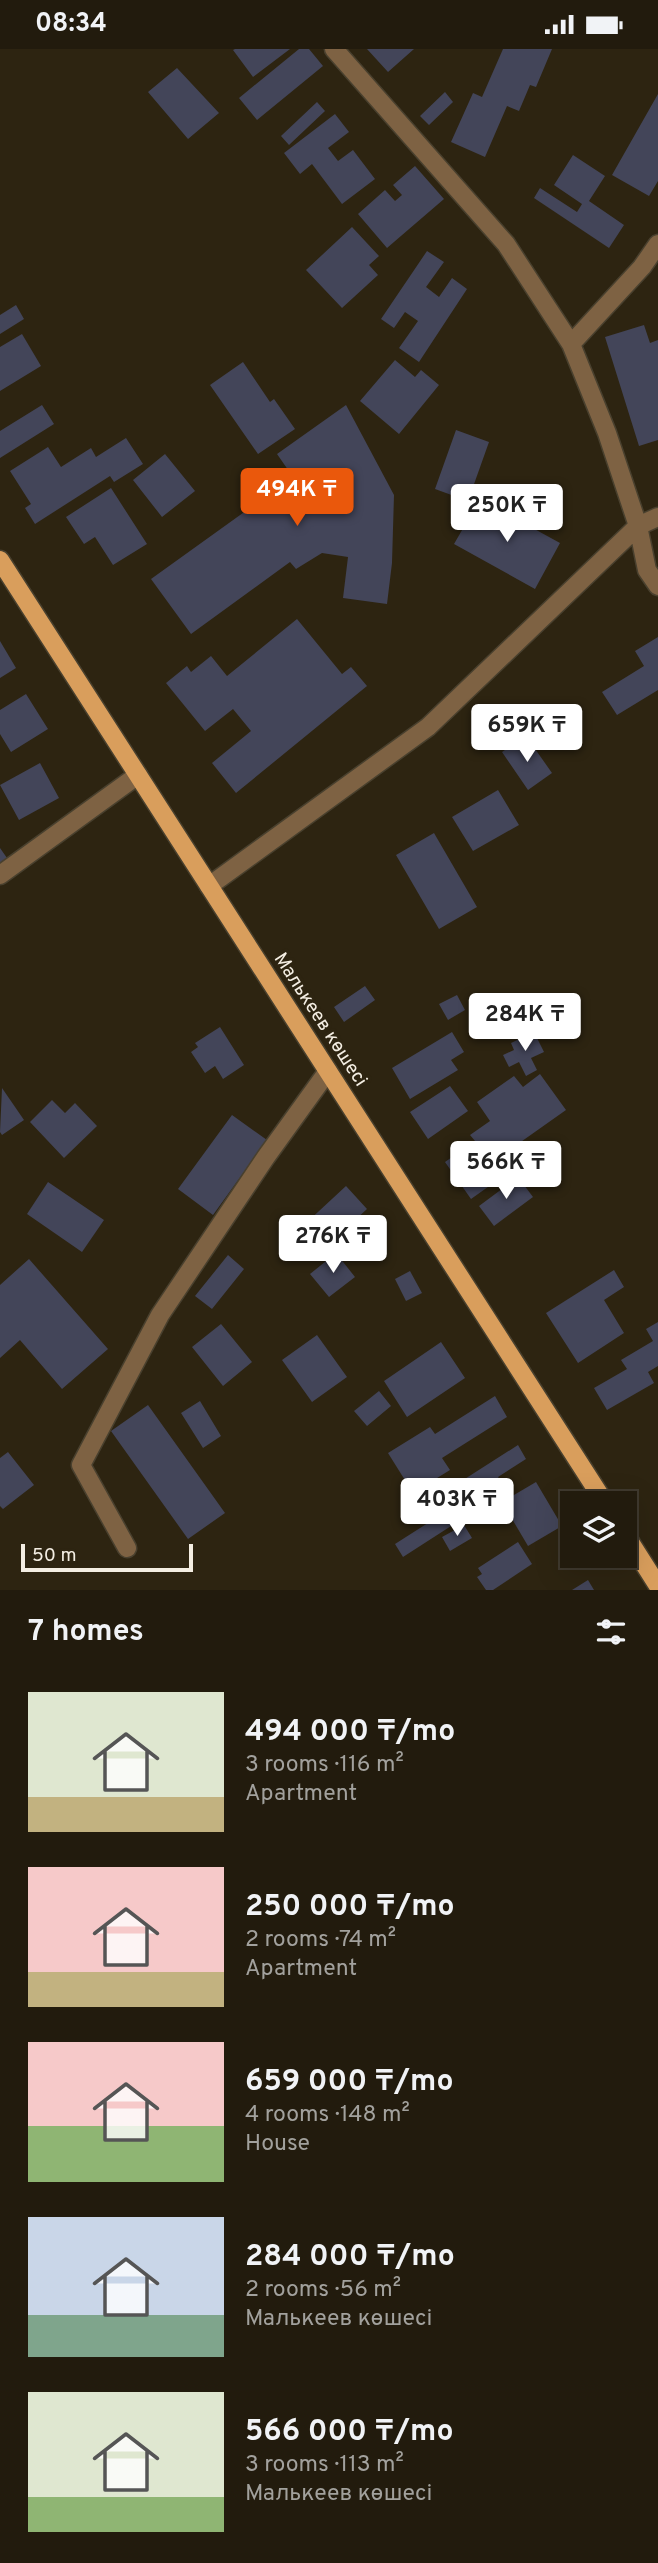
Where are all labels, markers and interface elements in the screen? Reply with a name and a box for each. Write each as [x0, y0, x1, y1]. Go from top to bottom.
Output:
text: 08:34 [35, 8, 107, 41]
pin: 494K ₸ [240, 469, 354, 528]
text: 494K ₸ [257, 476, 337, 505]
pin: 250K ₸ [450, 484, 564, 544]
text: 250K ₸ [467, 492, 547, 521]
pin: 659K ₸ [470, 705, 584, 764]
text: 659K ₸ [487, 712, 567, 741]
street label: Малькеев көшесі [268, 949, 372, 1091]
pin: 284K ₸ [468, 993, 582, 1053]
text: 284K ₸ [485, 1001, 565, 1030]
pin: 566K ₸ [449, 1141, 563, 1201]
text: 566K ₸ [466, 1149, 546, 1178]
pin: 276K ₸ [276, 1215, 390, 1275]
text: 276K ₸ [295, 1223, 371, 1252]
pin: 403K ₸ [400, 1479, 514, 1538]
text: 403K ₸ [417, 1486, 497, 1515]
map controls [560, 1491, 637, 1568]
button: layers [560, 1491, 637, 1568]
scale bar [21, 1541, 192, 1573]
text: 50 m [32, 1544, 77, 1568]
icon: filters [592, 1613, 630, 1651]
text: 7 homes [28, 1614, 144, 1651]
text: 494 000 ₸/mo [245, 1714, 455, 1751]
icon: home [84, 1720, 168, 1804]
text: 3 rooms · 116 m² [245, 1751, 404, 1780]
text: Apartment [245, 1780, 357, 1809]
text: 250 000 ₸/mo [245, 1889, 455, 1926]
icon: home [84, 1895, 168, 1979]
text: 2 rooms · 74 m² [245, 1926, 396, 1955]
text: Apartment [245, 1955, 357, 1984]
text: 659 000 ₸/mo [245, 2064, 453, 2101]
icon: home [84, 2070, 168, 2154]
text: 4 rooms · 148 m² [245, 2101, 410, 2130]
text: House [245, 2130, 310, 2159]
text: 284 000 ₸/mo [245, 2239, 455, 2276]
icon: home [84, 2245, 168, 2329]
text: 2 rooms · 56 m² [245, 2276, 401, 2305]
text: Малькеев көшесі [245, 2305, 432, 2334]
text: 566 000 ₸/mo [245, 2414, 453, 2451]
icon: home [84, 2420, 168, 2504]
text: 3 rooms · 113 m² [245, 2451, 404, 2480]
text: Малькеев көшесі [245, 2480, 432, 2509]

